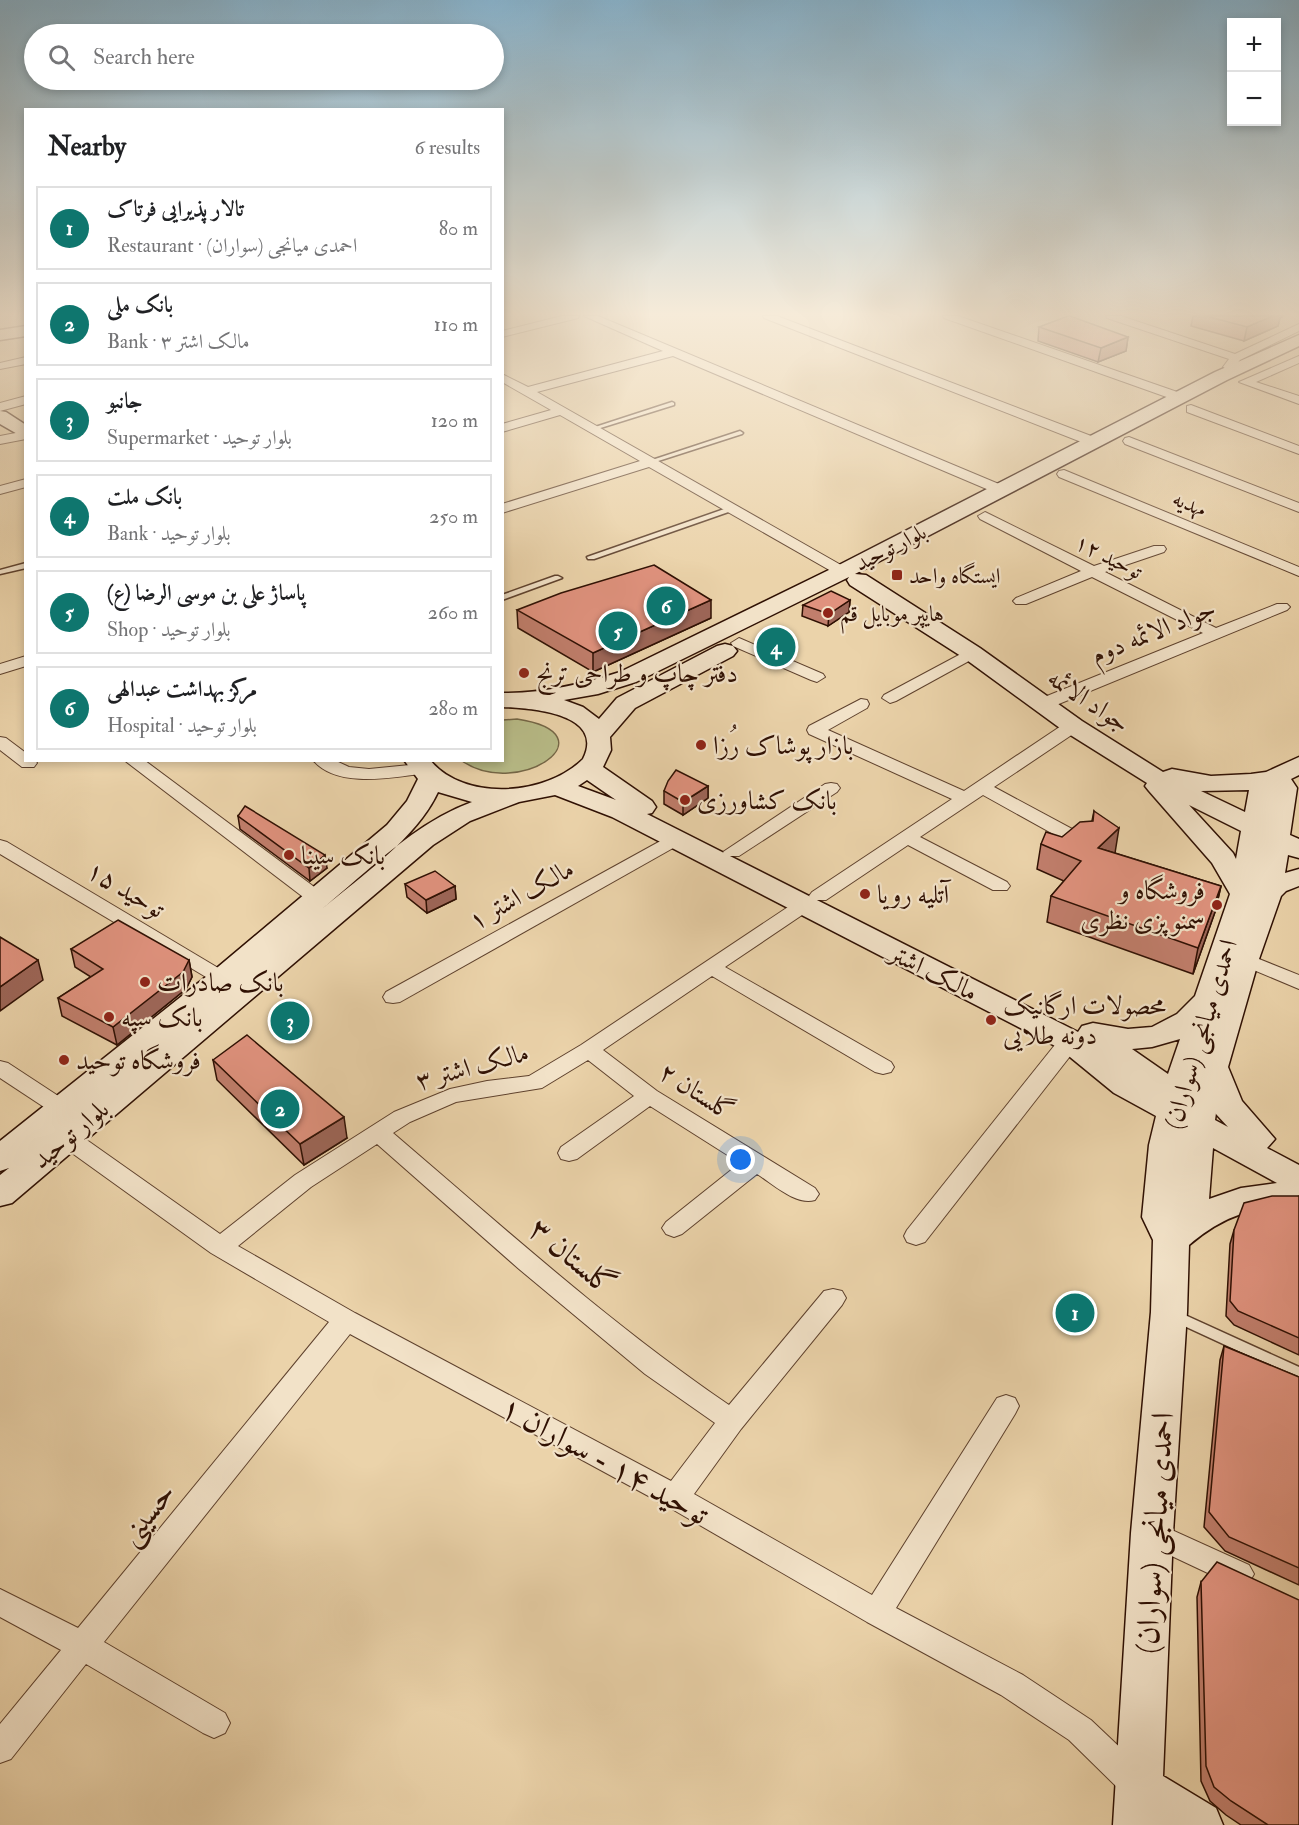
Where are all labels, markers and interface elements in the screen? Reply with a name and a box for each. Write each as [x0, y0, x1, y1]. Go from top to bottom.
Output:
map controls [1227, 18, 1281, 126]
button: + [1227, 18, 1281, 72]
search box [24, 24, 504, 90]
icon: search [45, 41, 78, 74]
text: Search here [93, 43, 195, 71]
button: − [1227, 72, 1281, 126]
text: Nearby [48, 131, 126, 163]
text: 6 results [414, 135, 480, 160]
text: تالار پذیرایی فرتاک [107, 195, 244, 223]
text: 1 [66, 216, 73, 241]
text: 80 m [439, 216, 478, 241]
text: Restaurant · احمدی میانجی (سواران) [107, 233, 357, 258]
text: بانک ملی [107, 291, 173, 319]
text: 2 [64, 312, 75, 337]
text: 110 m [434, 312, 478, 337]
text: Bank · مالک اشتر ۳ [107, 329, 250, 354]
text: جانبو [107, 387, 143, 415]
text: 3 [66, 408, 73, 433]
text: 120 m [431, 408, 478, 433]
text: Supermarket · بلوار توحید [107, 425, 292, 450]
text: بانک ملت [107, 483, 182, 511]
street label: مهدیه [1168, 484, 1211, 524]
text: 4 [64, 504, 75, 529]
text: 250 m [429, 504, 478, 529]
street label: بلوار توحید [850, 518, 931, 578]
text: Bank · بلوار توحید [107, 521, 230, 546]
street label: توحید ۱۲ [1070, 528, 1148, 586]
place label: ایستگاه واحد [909, 562, 1001, 590]
marker: ایستگاه واحد [890, 568, 904, 582]
text: پاساژ علی بن موسی الرضا (ع) [107, 579, 305, 607]
pin: 6 [646, 584, 686, 628]
street label: جواد الائمه دوم [1086, 592, 1223, 677]
text: 5 [65, 600, 74, 625]
text: 260 m [428, 600, 478, 625]
place label: هایپر موبایل قم [840, 600, 944, 634]
marker: هایپر موبایل قم [821, 606, 835, 620]
pin: 5 [598, 608, 638, 654]
text: Shop · بلوار توحید [107, 617, 231, 642]
pin: 4 [756, 624, 796, 670]
place label: دفتر چاپ و طراحی ترنج [536, 658, 738, 695]
street label: جواد الائمه [1041, 662, 1136, 740]
marker: دفتر چاپ و طراحی ترنج [517, 666, 531, 680]
text: مرکز بهداشت عبدالهی [107, 675, 257, 703]
text: 6 [64, 696, 75, 721]
text: 280 m [428, 696, 478, 721]
text: Hospital · بلوار توحید [107, 713, 257, 738]
place label: بازار پوشاک رُزا [713, 724, 854, 764]
marker: بازار پوشاک رُزا [694, 738, 708, 752]
place label: بانک کشاورزی [697, 785, 837, 817]
marker: بانک کشاورزی [678, 793, 692, 807]
place label: بانک سینا [301, 840, 385, 872]
marker: بانک سینا [282, 848, 296, 862]
street label: مالک اشتر ۱ [463, 853, 580, 937]
street label: توحید ۱۵ [81, 854, 171, 926]
place label: فروشگاه و سمنو پزی نظری [1080, 874, 1205, 937]
place label: آتلیه رویا [877, 879, 952, 911]
marker: آتلیه رویا [858, 887, 872, 901]
marker: فروشگاه و سمنو پزی نظری [1210, 898, 1224, 912]
street label: مالک اشتر [881, 936, 983, 1009]
street label: احمدی میانجی (سواران) [1157, 936, 1246, 1133]
place label: بانک صادرات [157, 967, 284, 999]
marker: بانک صادرات [138, 975, 152, 989]
place label: محصولات ارگانیک دونه طلایی [1003, 990, 1166, 1052]
pin: 3 [270, 998, 310, 1044]
place label: بانک سپه [121, 1002, 203, 1035]
marker: بانک سپه [102, 1010, 116, 1024]
marker: محصولات ارگانیک دونه طلایی [984, 1013, 998, 1027]
street label: مالک اشتر ۳ [412, 1037, 532, 1097]
place label: فروشگاه توحید [76, 1044, 201, 1077]
marker: فروشگاه توحید [57, 1053, 71, 1067]
street label: گلستان ۲ [653, 1056, 740, 1128]
pin: 2 [260, 1086, 300, 1132]
street label: بلوار توحید [26, 1093, 116, 1176]
your location [726, 1145, 755, 1174]
street label: گلستان ۳ [520, 1209, 624, 1305]
pin: 1 [1056, 1290, 1094, 1336]
street label: توحید ۱۴ - سواران ۱ [493, 1387, 716, 1535]
street label: احمدی میانجی (سواران) [1127, 1411, 1184, 1655]
street label: حسینی [109, 1474, 186, 1555]

